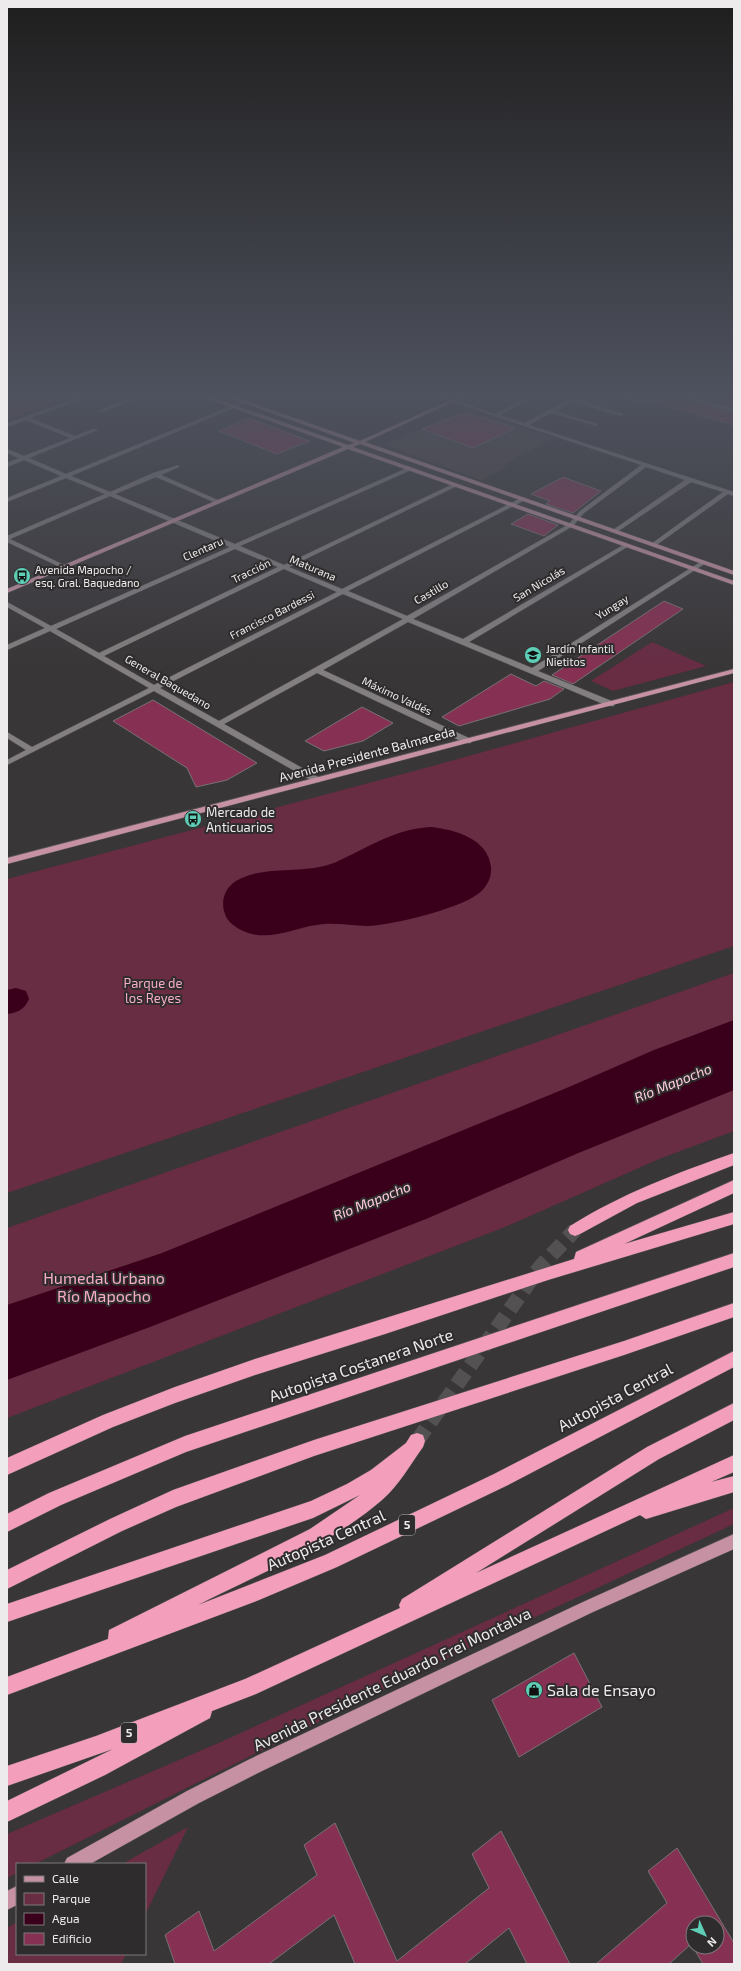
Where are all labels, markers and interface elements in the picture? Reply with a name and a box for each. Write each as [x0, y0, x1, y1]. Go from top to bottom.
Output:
street label: Clentaru [181, 534, 225, 563]
street label: Maturana [288, 552, 338, 583]
street label: Tracción [229, 556, 272, 586]
place label: Avenida Mapocho / esq. Gral. Baquedano [35, 563, 140, 589]
street label: San Nicolás [511, 563, 567, 604]
bus stop icon: Avenida Mapocho / esq. Gral. Baquedano [12, 566, 32, 586]
street label: Castillo [411, 577, 450, 607]
street label: Francisco Bardessi [227, 588, 316, 642]
street label: Yungay [593, 591, 631, 622]
place label: Jardín Infantil Nietitos [546, 642, 615, 668]
school or university icon: Jardín Infantil Nietitos [523, 645, 543, 665]
street label: General Baquedano [123, 652, 214, 712]
street label: Máximo Valdés [360, 674, 435, 718]
street label: Avenida Presidente Balmaceda [277, 723, 457, 785]
place label: Mercado de Anticuarios [206, 804, 275, 835]
bus stop icon: Mercado de Anticuarios [183, 809, 203, 829]
park label: Parque de los Reyes [124, 975, 182, 1006]
water label: Río Mapocho [632, 1059, 714, 1106]
water label: Río Mapocho [331, 1177, 413, 1224]
park label: Humedal Urbano Río Mapocho [43, 1268, 165, 1305]
street label: Autopista Costanera Norte [266, 1324, 455, 1405]
street label: Autopista Central [554, 1358, 676, 1435]
street label: Autopista Central [264, 1505, 388, 1574]
road number: 5 [399, 1515, 415, 1535]
street label: Avenida Presidente Eduardo Frei Montalva [250, 1603, 534, 1754]
shop icon: Sala de Ensayo [524, 1680, 544, 1700]
place label: Sala de Ensayo [547, 1680, 656, 1699]
road number: 5 [121, 1723, 137, 1743]
legend [16, 1863, 146, 1955]
text: Calle [52, 1871, 79, 1885]
text: Parque [52, 1891, 90, 1905]
text: Agua [52, 1911, 80, 1925]
north arrow [685, 1915, 725, 1955]
text: Edificio [52, 1931, 92, 1945]
text: N [705, 1935, 720, 1950]

